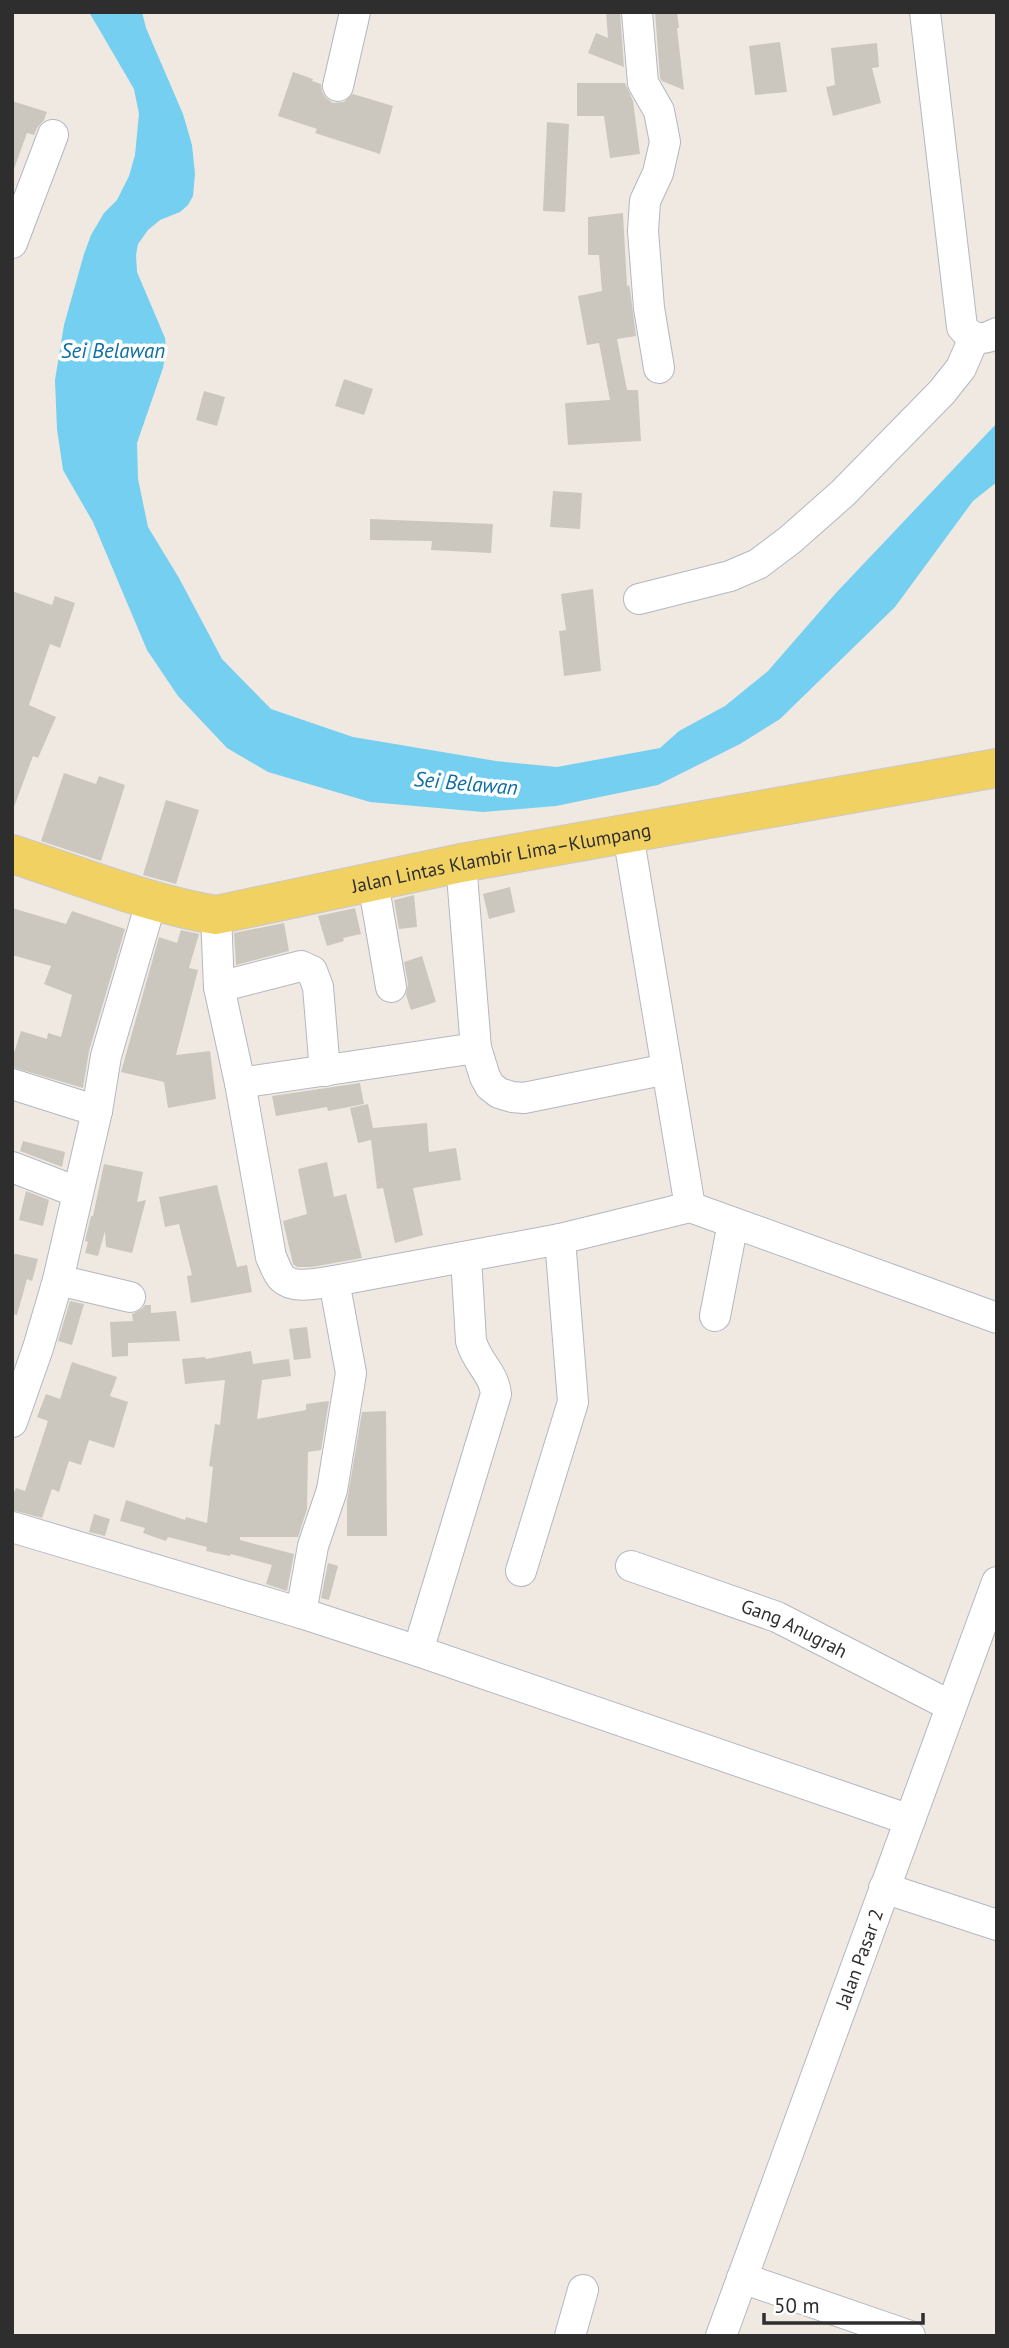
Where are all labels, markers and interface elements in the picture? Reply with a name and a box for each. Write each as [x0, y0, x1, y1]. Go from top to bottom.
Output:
water label: Sei Belawan [61, 337, 165, 364]
water label: Sei Belawan [413, 765, 519, 801]
street label: Jalan Lintas Klambir Lima–Klumpang [348, 818, 653, 898]
street label: Gang Anugrah [738, 1594, 852, 1663]
street label: Jalan Pasar 2 [830, 1905, 888, 2012]
scale bar [764, 2282, 923, 2326]
text: 50 m [774, 2292, 820, 2319]

